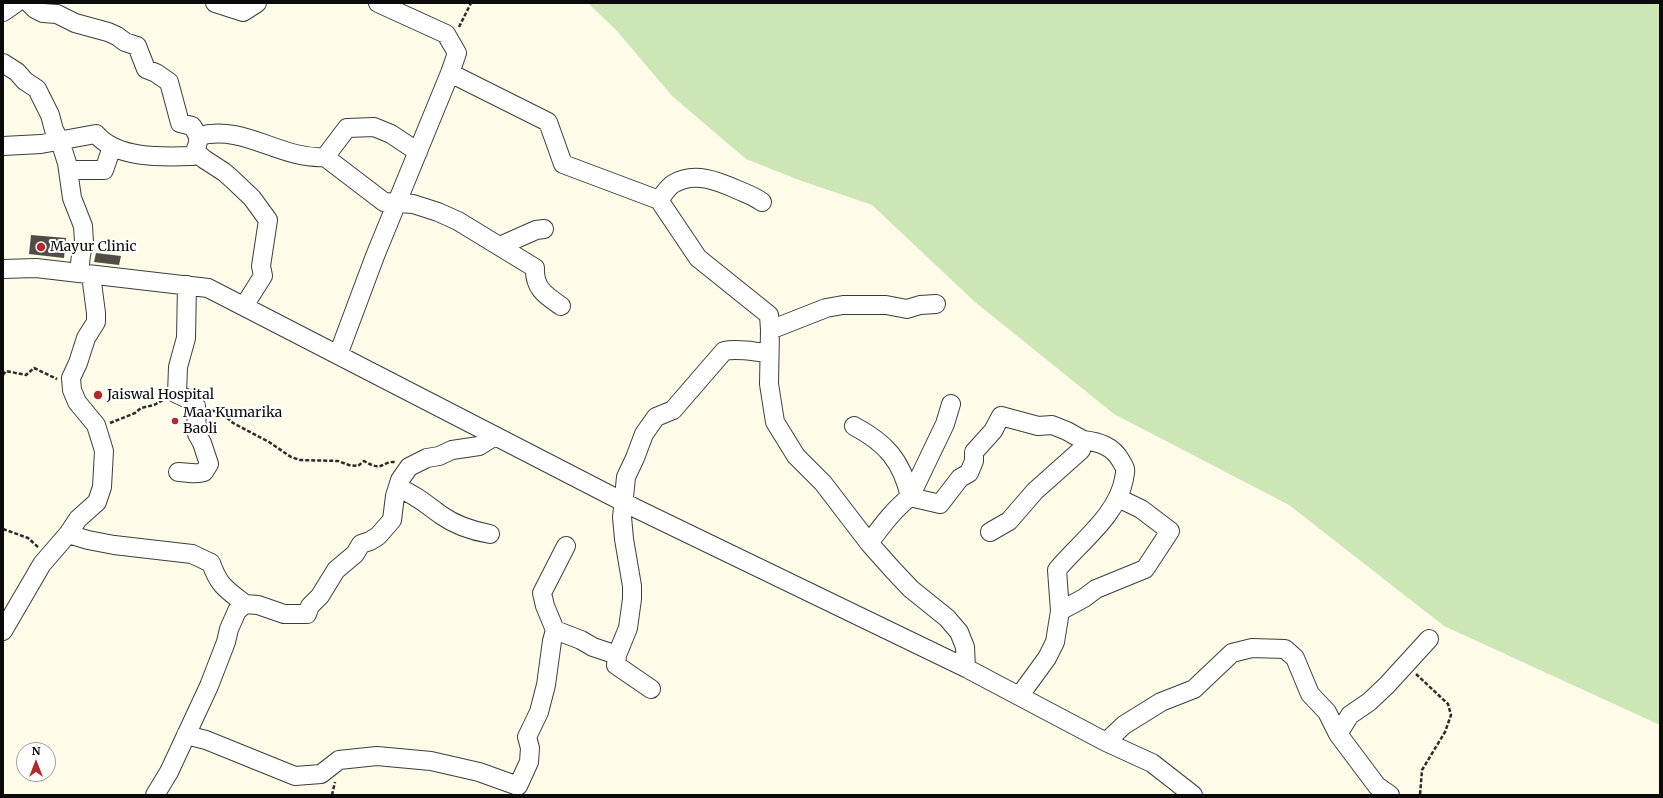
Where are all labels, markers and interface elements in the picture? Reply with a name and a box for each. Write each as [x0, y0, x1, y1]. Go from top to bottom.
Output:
place label: Mayur Clinic [50, 239, 136, 255]
marker: Mayur Clinic [35, 241, 47, 253]
place label: Jaiswal Hospital [107, 387, 214, 403]
marker: Jaiswal Hospital [92, 389, 104, 401]
place label: Maa Kumarika Baoli [183, 405, 282, 438]
marker: Maa Kumarika Baoli [170, 416, 180, 426]
north arrow [16, 742, 56, 782]
text: N [32, 744, 40, 758]

